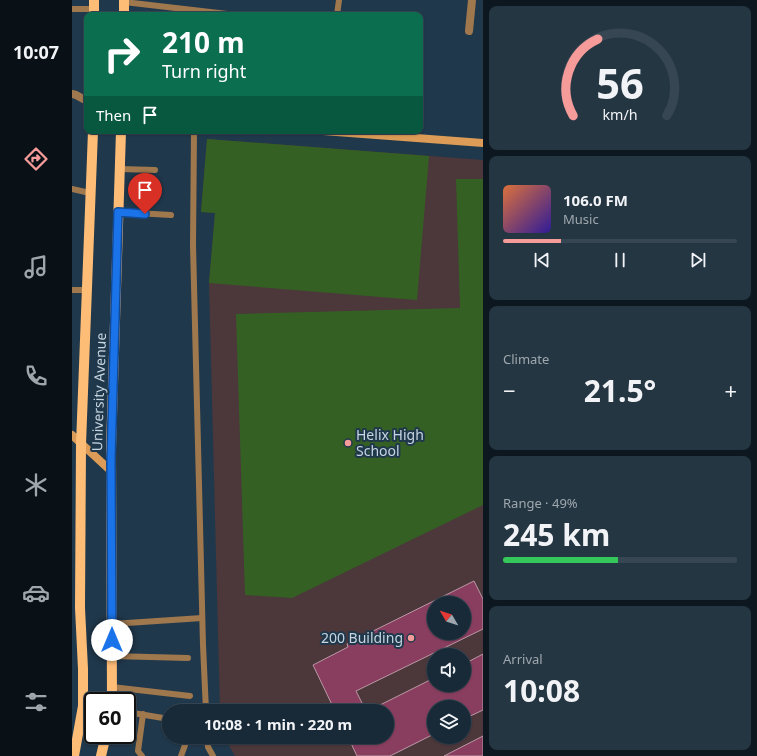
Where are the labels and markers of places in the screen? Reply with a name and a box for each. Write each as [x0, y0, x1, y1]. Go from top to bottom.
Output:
pin [128, 173, 162, 214]
place label: Helix High School [356, 425, 424, 460]
marker: Helix High School [343, 438, 353, 448]
place label: 200 Building [321, 628, 403, 647]
marker: 200 Building [406, 633, 416, 643]

